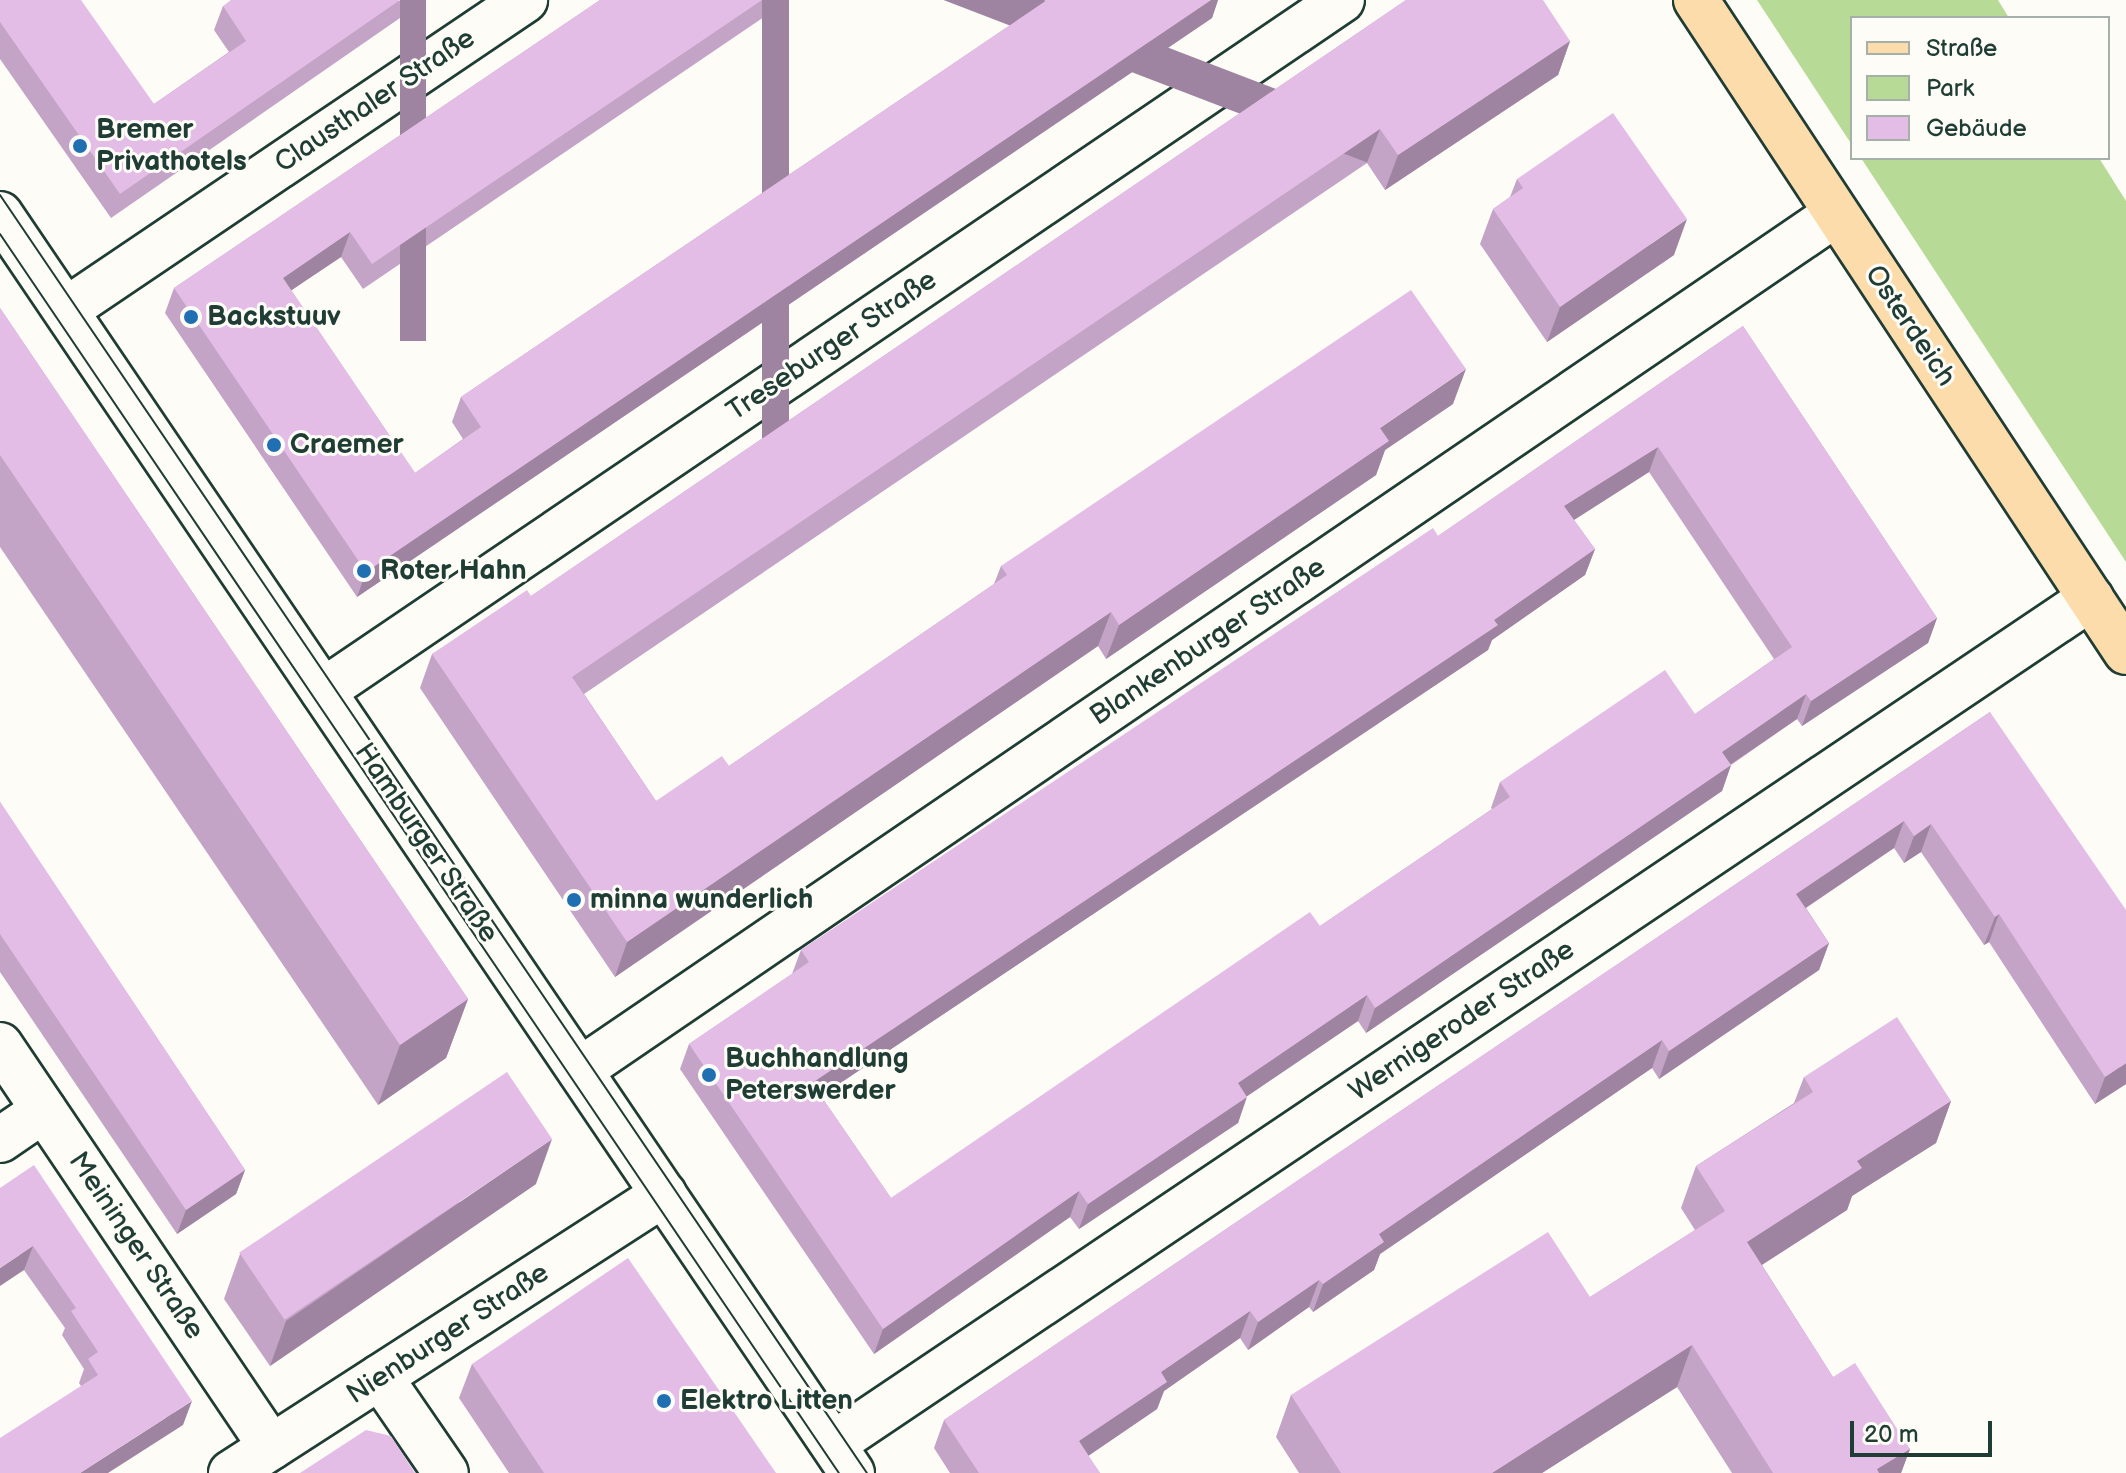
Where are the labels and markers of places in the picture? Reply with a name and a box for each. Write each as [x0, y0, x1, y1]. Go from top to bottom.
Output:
place label: Bremer Privathotels [96, 113, 247, 179]
marker: Bremer Privathotels [71, 137, 89, 155]
place label: Backstuuv [207, 300, 341, 334]
marker: Backstuuv [182, 308, 200, 326]
place label: Craemer [290, 428, 404, 462]
marker: Craemer [265, 436, 283, 454]
place label: Roter Hahn [380, 554, 527, 588]
marker: Roter Hahn [355, 562, 373, 580]
place label: minna wunderlich [590, 883, 813, 917]
marker: minna wunderlich [565, 891, 583, 909]
place label: Buchhandlung Peterswerder [725, 1042, 909, 1108]
marker: Buchhandlung Peterswerder [700, 1066, 718, 1084]
place label: Elektro Litten [680, 1384, 853, 1418]
marker: Elektro Litten [655, 1392, 673, 1410]

